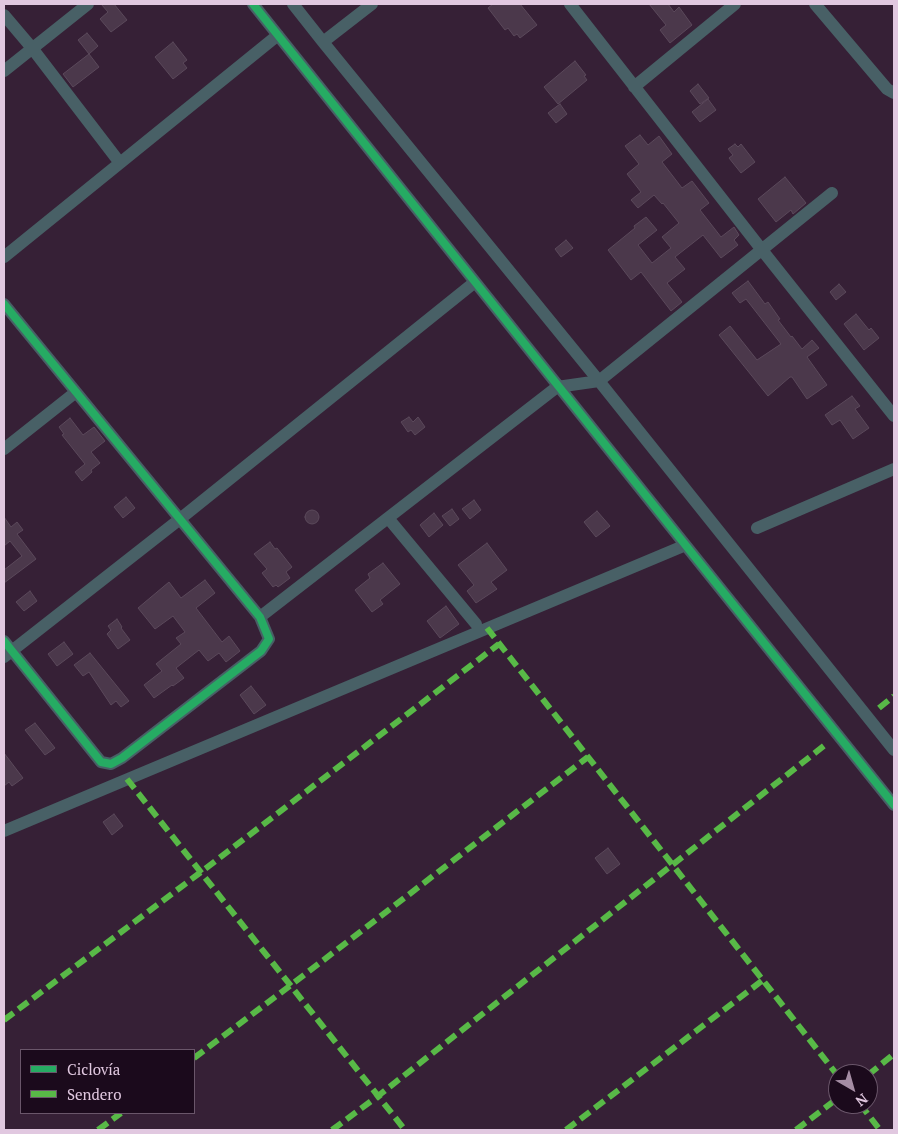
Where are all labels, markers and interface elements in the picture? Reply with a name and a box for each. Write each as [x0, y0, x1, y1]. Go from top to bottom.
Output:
legend [20, 1049, 195, 1114]
text: Ciclovía [67, 1059, 120, 1079]
north arrow [828, 1064, 878, 1114]
text: Sendero [67, 1084, 121, 1104]
text: N [852, 1090, 872, 1111]

